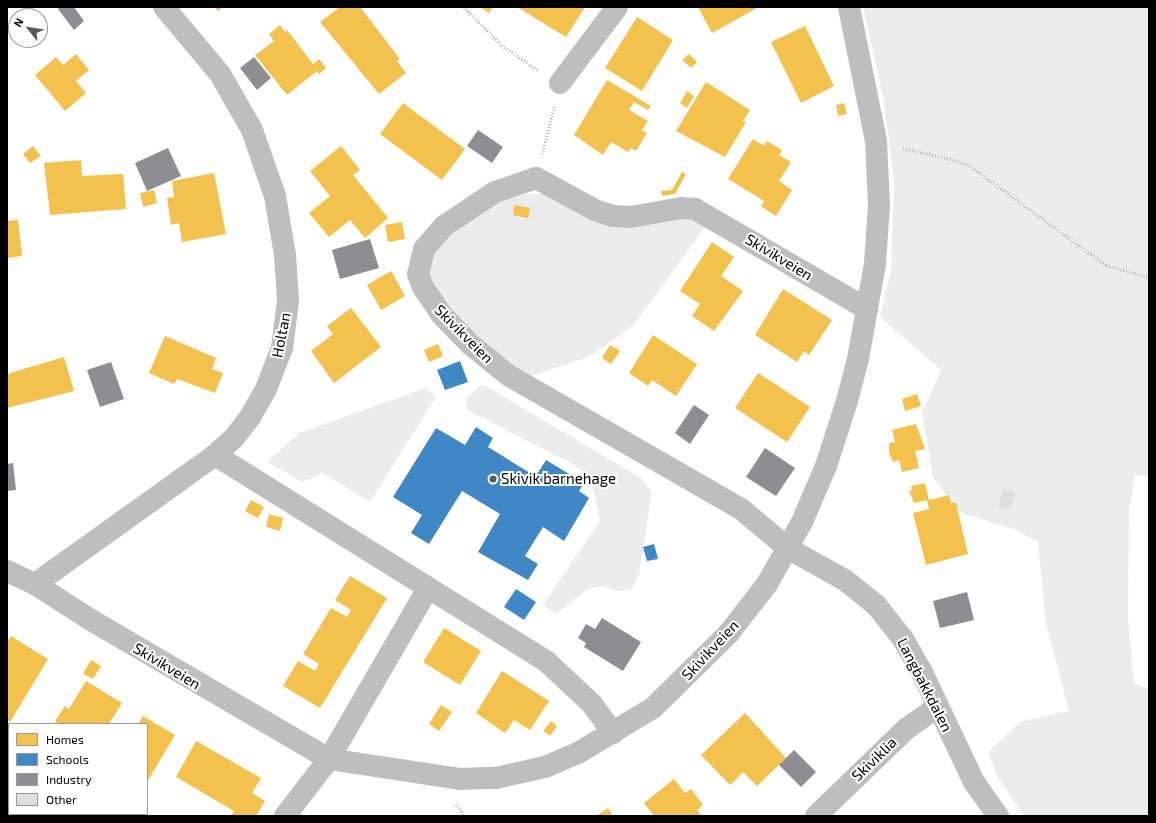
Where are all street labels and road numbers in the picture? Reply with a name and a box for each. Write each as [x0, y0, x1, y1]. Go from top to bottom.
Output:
street label: Skivikveien [742, 230, 816, 284]
street label: Skivikveien [431, 301, 497, 367]
street label: Holtan [268, 311, 294, 359]
street label: Skivikveien [678, 616, 742, 684]
street label: Langbakkdalen [894, 635, 956, 735]
street label: Skivikveien [130, 639, 204, 693]
street label: Skiviklia [848, 733, 900, 785]

